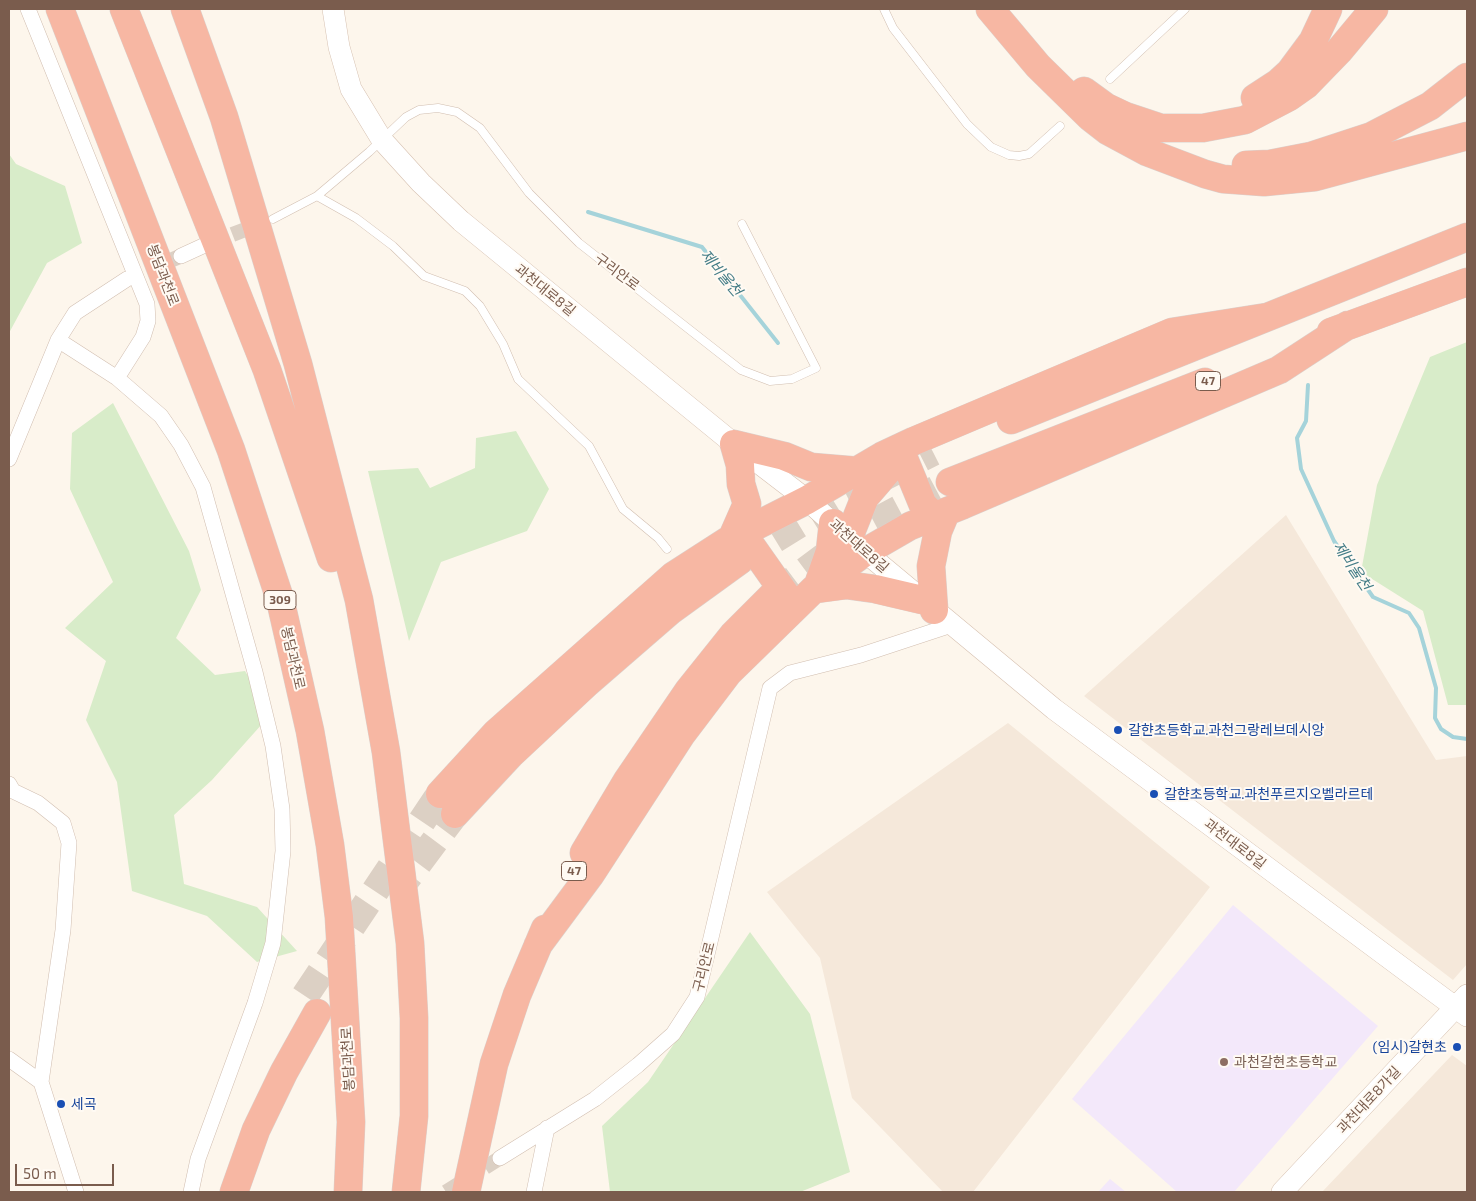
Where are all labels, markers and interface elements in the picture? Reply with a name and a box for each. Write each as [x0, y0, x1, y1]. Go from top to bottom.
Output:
street label: 봉담과천로 [144, 242, 182, 308]
water label: 제비울천 [696, 246, 746, 300]
street label: 구리안로 [591, 250, 643, 294]
street label: 과천대로8길 [511, 261, 579, 319]
road number: 47 [1196, 372, 1220, 391]
street label: 과천대로8길 [826, 516, 892, 576]
water label: 제비울천 [1329, 538, 1375, 594]
road number: 309 [264, 590, 296, 610]
street label: 봉담과천로 [278, 625, 308, 691]
place label: 갈햔초등학교.과천그랑레브데시앙 [1128, 722, 1324, 738]
marker: 갈햔초등학교.과천그랑레브데시앙 [1112, 724, 1124, 736]
place label: 갈햔초등학교.과천푸르지오벨라르테 [1164, 786, 1373, 802]
marker: 갈햔초등학교.과천푸르지오벨라르테 [1148, 788, 1160, 800]
street label: 과천대로8길 [1201, 815, 1269, 873]
road number: 47 [562, 861, 586, 880]
street label: 구리안로 [690, 940, 718, 994]
street label: 봉담과천로 [338, 1026, 358, 1092]
place label: (임시)갈현초 [1373, 1039, 1447, 1055]
marker: (임시)갈현초 [1451, 1041, 1463, 1053]
place label: 과천갈현초등학교 [1234, 1054, 1337, 1070]
marker: 과천갈현초등학교 [1218, 1056, 1230, 1068]
street label: 과천대로8가길 [1334, 1063, 1404, 1137]
place label: 세곡 [71, 1096, 97, 1112]
marker: 세곡 [55, 1098, 67, 1110]
scale bar [18, 1154, 116, 1186]
text: 50 m [23, 1164, 57, 1182]

